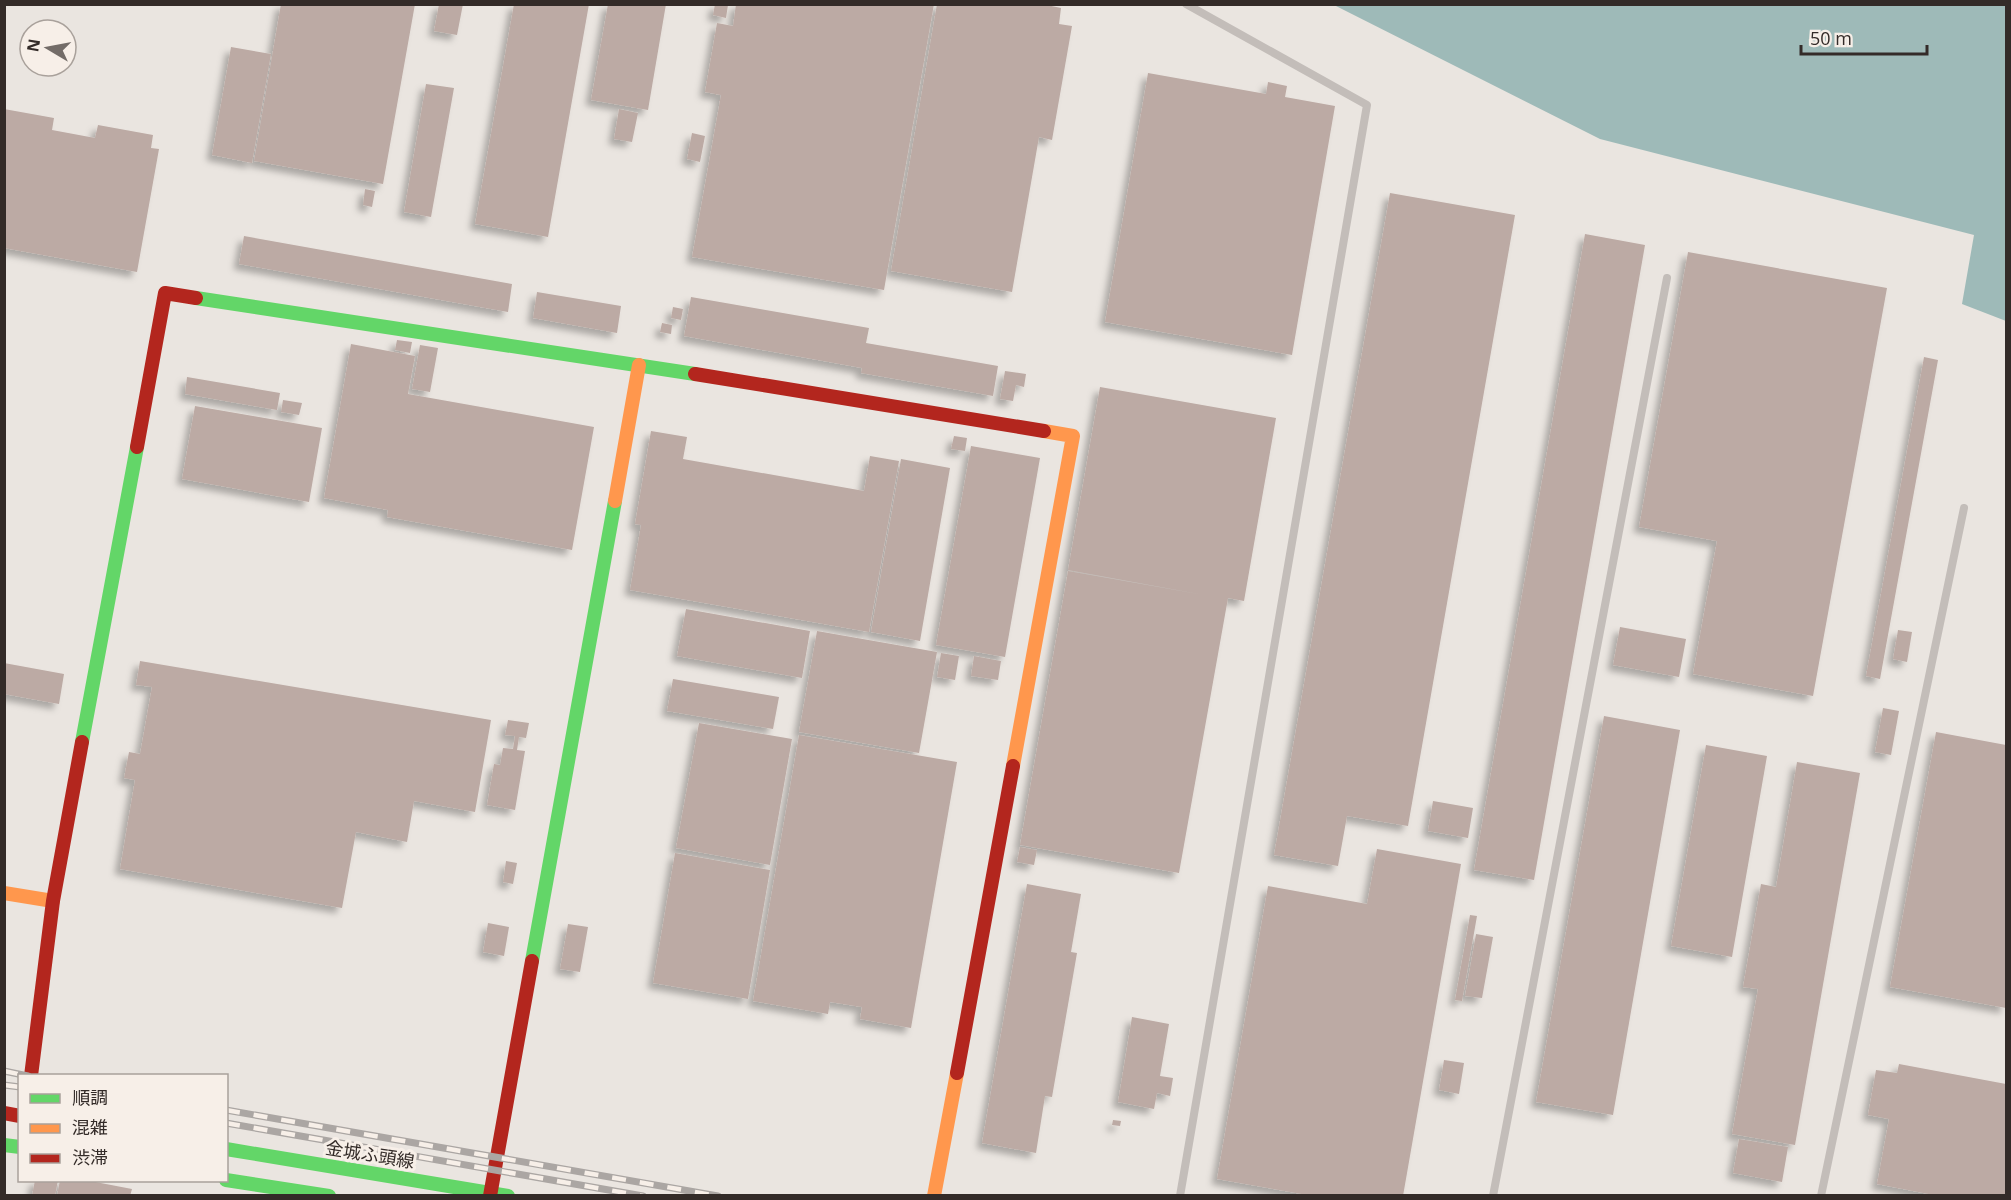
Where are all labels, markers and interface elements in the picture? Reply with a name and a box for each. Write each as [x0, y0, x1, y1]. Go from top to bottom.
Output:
north arrow [18, 18, 78, 78]
scale bar [1801, 18, 1927, 56]
text: 50 m [1810, 26, 1852, 50]
text: N [21, 37, 45, 54]
legend [18, 1074, 228, 1182]
text: 順調 [72, 1085, 108, 1109]
text: 混雑 [72, 1115, 108, 1139]
street label: 金城ふ頭線 [324, 1135, 416, 1173]
text: 渋滞 [72, 1145, 108, 1169]

